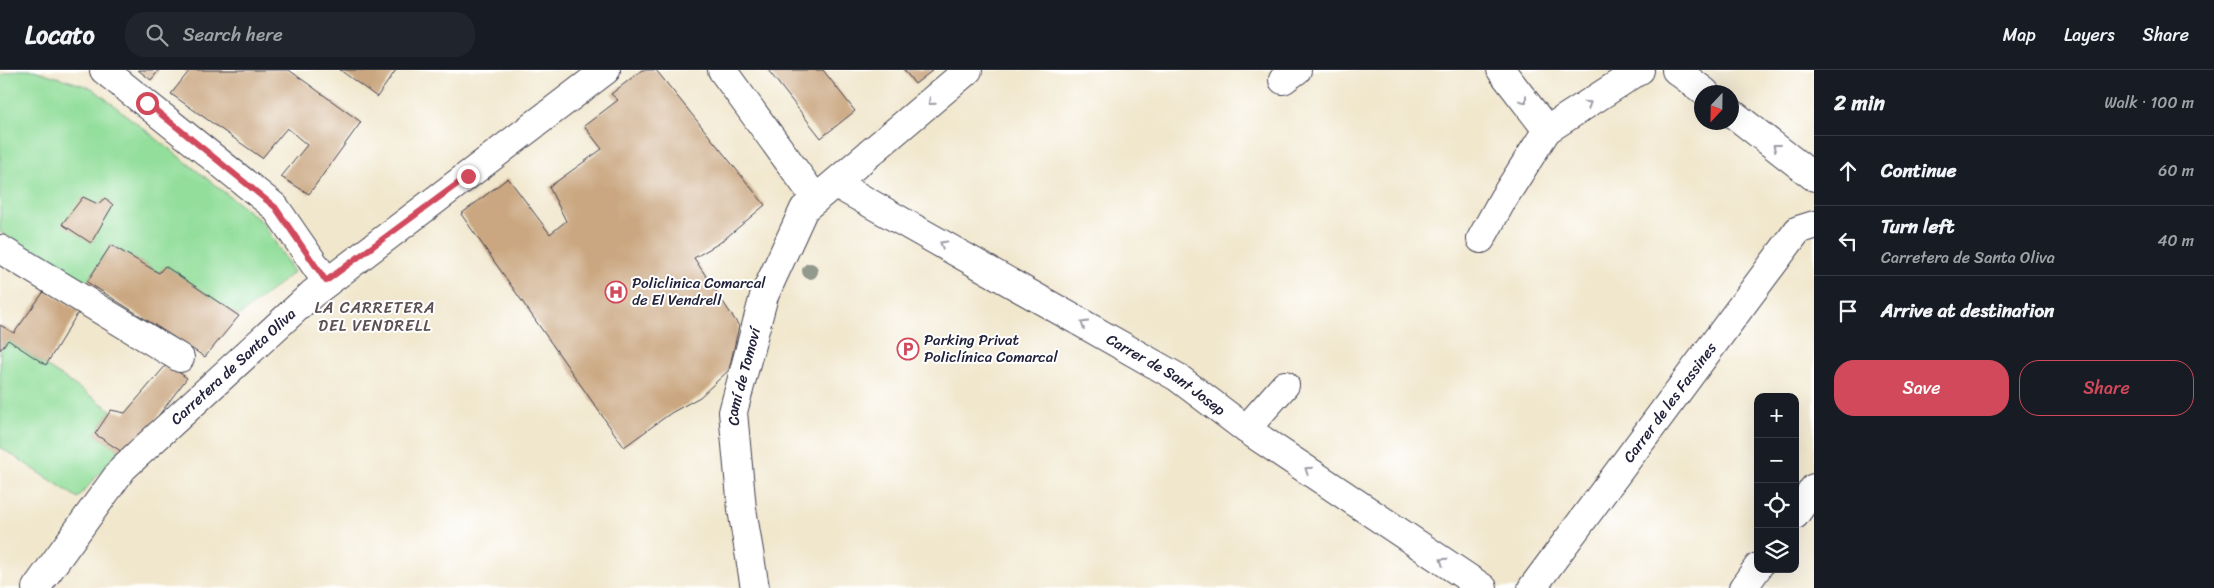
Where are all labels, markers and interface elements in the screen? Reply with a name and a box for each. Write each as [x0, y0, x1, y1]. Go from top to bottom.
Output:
search box [125, 12, 475, 57]
text: Locato [25, 14, 95, 56]
text: Search here [183, 18, 283, 51]
text: Map [2003, 19, 2036, 51]
text: Layers [2064, 19, 2115, 51]
text: Share [2143, 19, 2189, 51]
icon: search [143, 21, 171, 49]
text: 2 min [1834, 84, 1885, 122]
north arrow [1694, 85, 1739, 130]
text: Walk · 100 m [2104, 88, 2194, 117]
route start [136, 92, 159, 115]
one-way arrow [1518, 94, 1527, 104]
one-way arrow [928, 96, 937, 105]
one-way arrow [1582, 101, 1592, 110]
one-way arrow [1772, 144, 1781, 153]
text: Continue [1881, 154, 1957, 187]
text: 60 m [2158, 156, 2194, 185]
icon: ahead [1834, 157, 1862, 185]
route end [457, 165, 480, 188]
text: Turn left [1881, 210, 1954, 243]
text: 40 m [2157, 226, 2194, 255]
icon: left [1834, 227, 1862, 255]
one-way arrow [939, 240, 948, 250]
text: Carretera de Santa Oliva [1881, 243, 2055, 272]
place label: Policlinica Comarcal de El Vendrell [632, 270, 766, 313]
hospital icon: Policlinica Comarcal de El Vendrell [604, 280, 628, 304]
district label: LA CARRETERA DEL VENDRELL [315, 293, 435, 340]
text: Arrive at destination [1881, 294, 2054, 327]
icon: arrive [1834, 297, 1862, 325]
street label: Carretera de Santa Oliva [164, 301, 302, 431]
one-way arrow [1081, 321, 1090, 331]
street label: Camí de Tomoví [720, 323, 768, 427]
street label: Carrer de Sant Josep [1101, 326, 1231, 422]
place label: Parking Privat Policlínica Comarcal [924, 327, 1058, 370]
parking icon: Parking Privat Policlínica Comarcal [896, 337, 920, 361]
street label: Carrer de les Fassines [1616, 337, 1723, 468]
button: Save [1834, 360, 2009, 416]
button: Share [2019, 360, 2194, 416]
map controls [1754, 393, 1799, 573]
button: + [1754, 393, 1799, 438]
button: − [1754, 438, 1799, 483]
one-way arrow [1304, 467, 1314, 476]
button: locate [1754, 483, 1799, 528]
button: layers [1754, 528, 1799, 573]
one-way arrow [1439, 558, 1448, 567]

